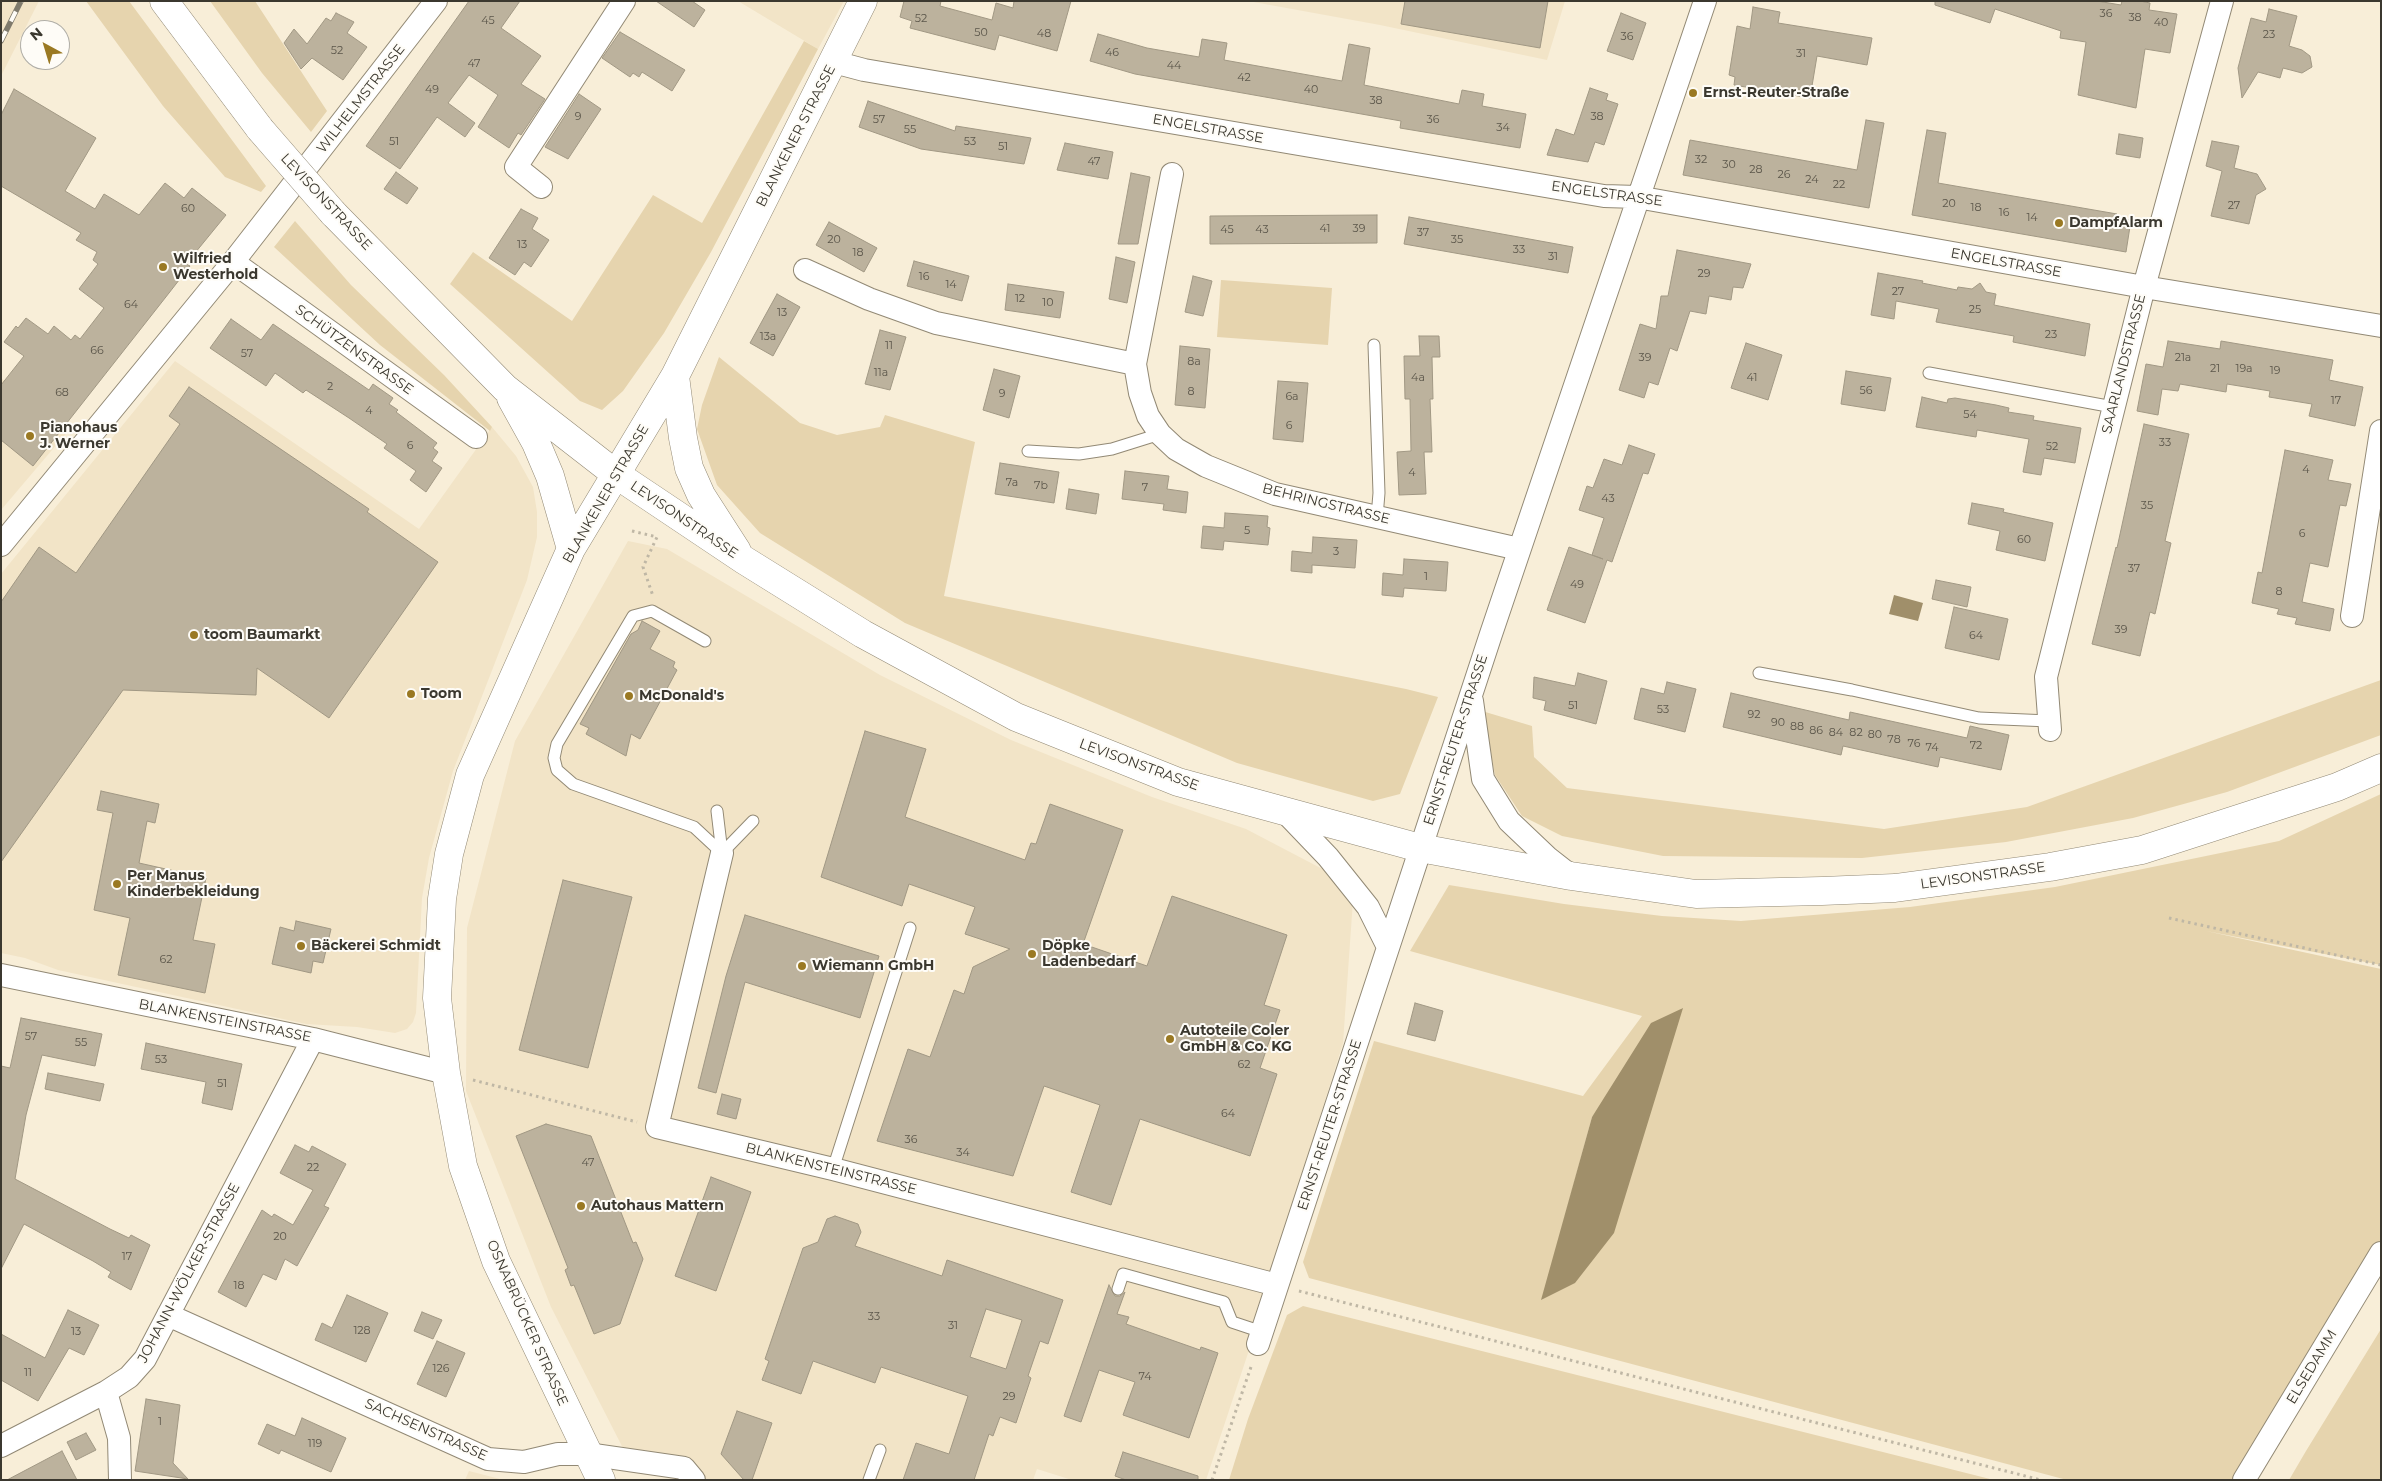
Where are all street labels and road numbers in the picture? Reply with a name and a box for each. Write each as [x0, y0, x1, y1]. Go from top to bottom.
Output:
street label: WILHELMSTRASSE [313, 41, 409, 157]
street label: BLANKENER STRASSE [753, 62, 839, 210]
street label: ENGELSTRASSE [1151, 111, 1265, 147]
street label: LEVISONSTRASSE [277, 150, 375, 254]
street label: ENGELSTRASSE [1550, 178, 1664, 210]
street label: ENGELSTRASSE [1949, 245, 2063, 281]
street label: SAARLANDSTRASSE [2099, 292, 2149, 436]
street label: SCHÜTZENSTRASSE [292, 301, 416, 399]
street label: BLANKENER STRASSE [559, 422, 653, 566]
street label: LEVISONSTRASSE [627, 478, 741, 562]
street label: BEHRINGSTRASSE [1260, 480, 1392, 528]
street label: ERNST-REUTER-STRASSE [1420, 653, 1492, 827]
street label: LEVISONSTRASSE [1077, 736, 1201, 794]
street label: LEVISONSTRASSE [1919, 859, 2047, 893]
street label: BLANKENSTEINSTRASSE [137, 996, 313, 1046]
street label: ERNST-REUTER-STRASSE [1294, 1038, 1366, 1212]
street label: BLANKENSTEINSTRASSE [744, 1140, 918, 1198]
street label: JOHANN-WÖLKER-STRASSE [134, 1180, 244, 1366]
street label: OSNABRÜCKER STRASSE [483, 1237, 571, 1409]
street label: ELSEDAMM [2283, 1327, 2341, 1407]
street label: SACHSENSTRASSE [362, 1395, 490, 1465]

